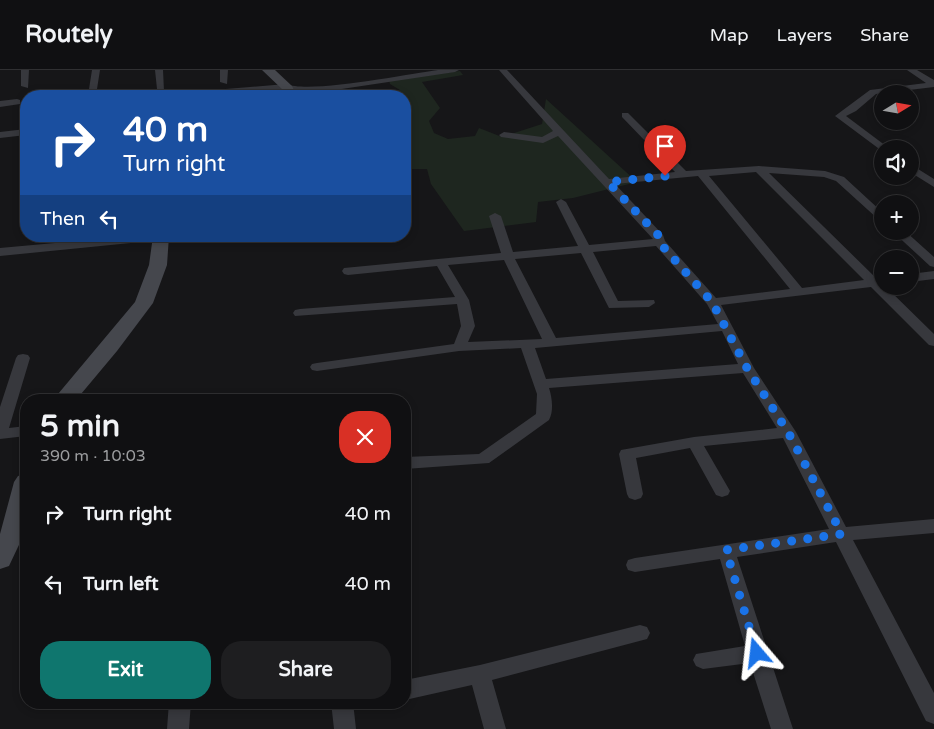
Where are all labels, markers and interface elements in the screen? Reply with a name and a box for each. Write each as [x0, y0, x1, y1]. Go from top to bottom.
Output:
text: Routely [25, 20, 113, 49]
text: Map [710, 24, 749, 46]
text: Layers [777, 24, 832, 46]
text: Share [860, 24, 909, 46]
north arrow [874, 85, 919, 130]
map controls [874, 85, 919, 295]
text: 40 m [123, 109, 208, 151]
icon: right [40, 110, 105, 175]
pin [644, 125, 686, 176]
icon: arrive [651, 132, 679, 160]
button: sound [874, 140, 919, 185]
text: Turn right [123, 151, 225, 177]
button: + [874, 195, 919, 240]
icon: left [95, 205, 123, 233]
text: Then [40, 208, 85, 230]
button: − [874, 250, 919, 295]
text: 5 min [40, 408, 120, 445]
button: close [339, 411, 391, 463]
text: 390 m · 10:03 [40, 446, 146, 466]
icon: right [40, 500, 68, 528]
text: Turn right [83, 503, 171, 525]
text: 40 m [345, 503, 391, 525]
icon: left [40, 570, 68, 598]
text: Turn left [83, 573, 159, 595]
text: 40 m [345, 573, 391, 595]
position arrow [730, 626, 782, 678]
button: Exit [40, 641, 211, 699]
button: Share [221, 641, 391, 699]

